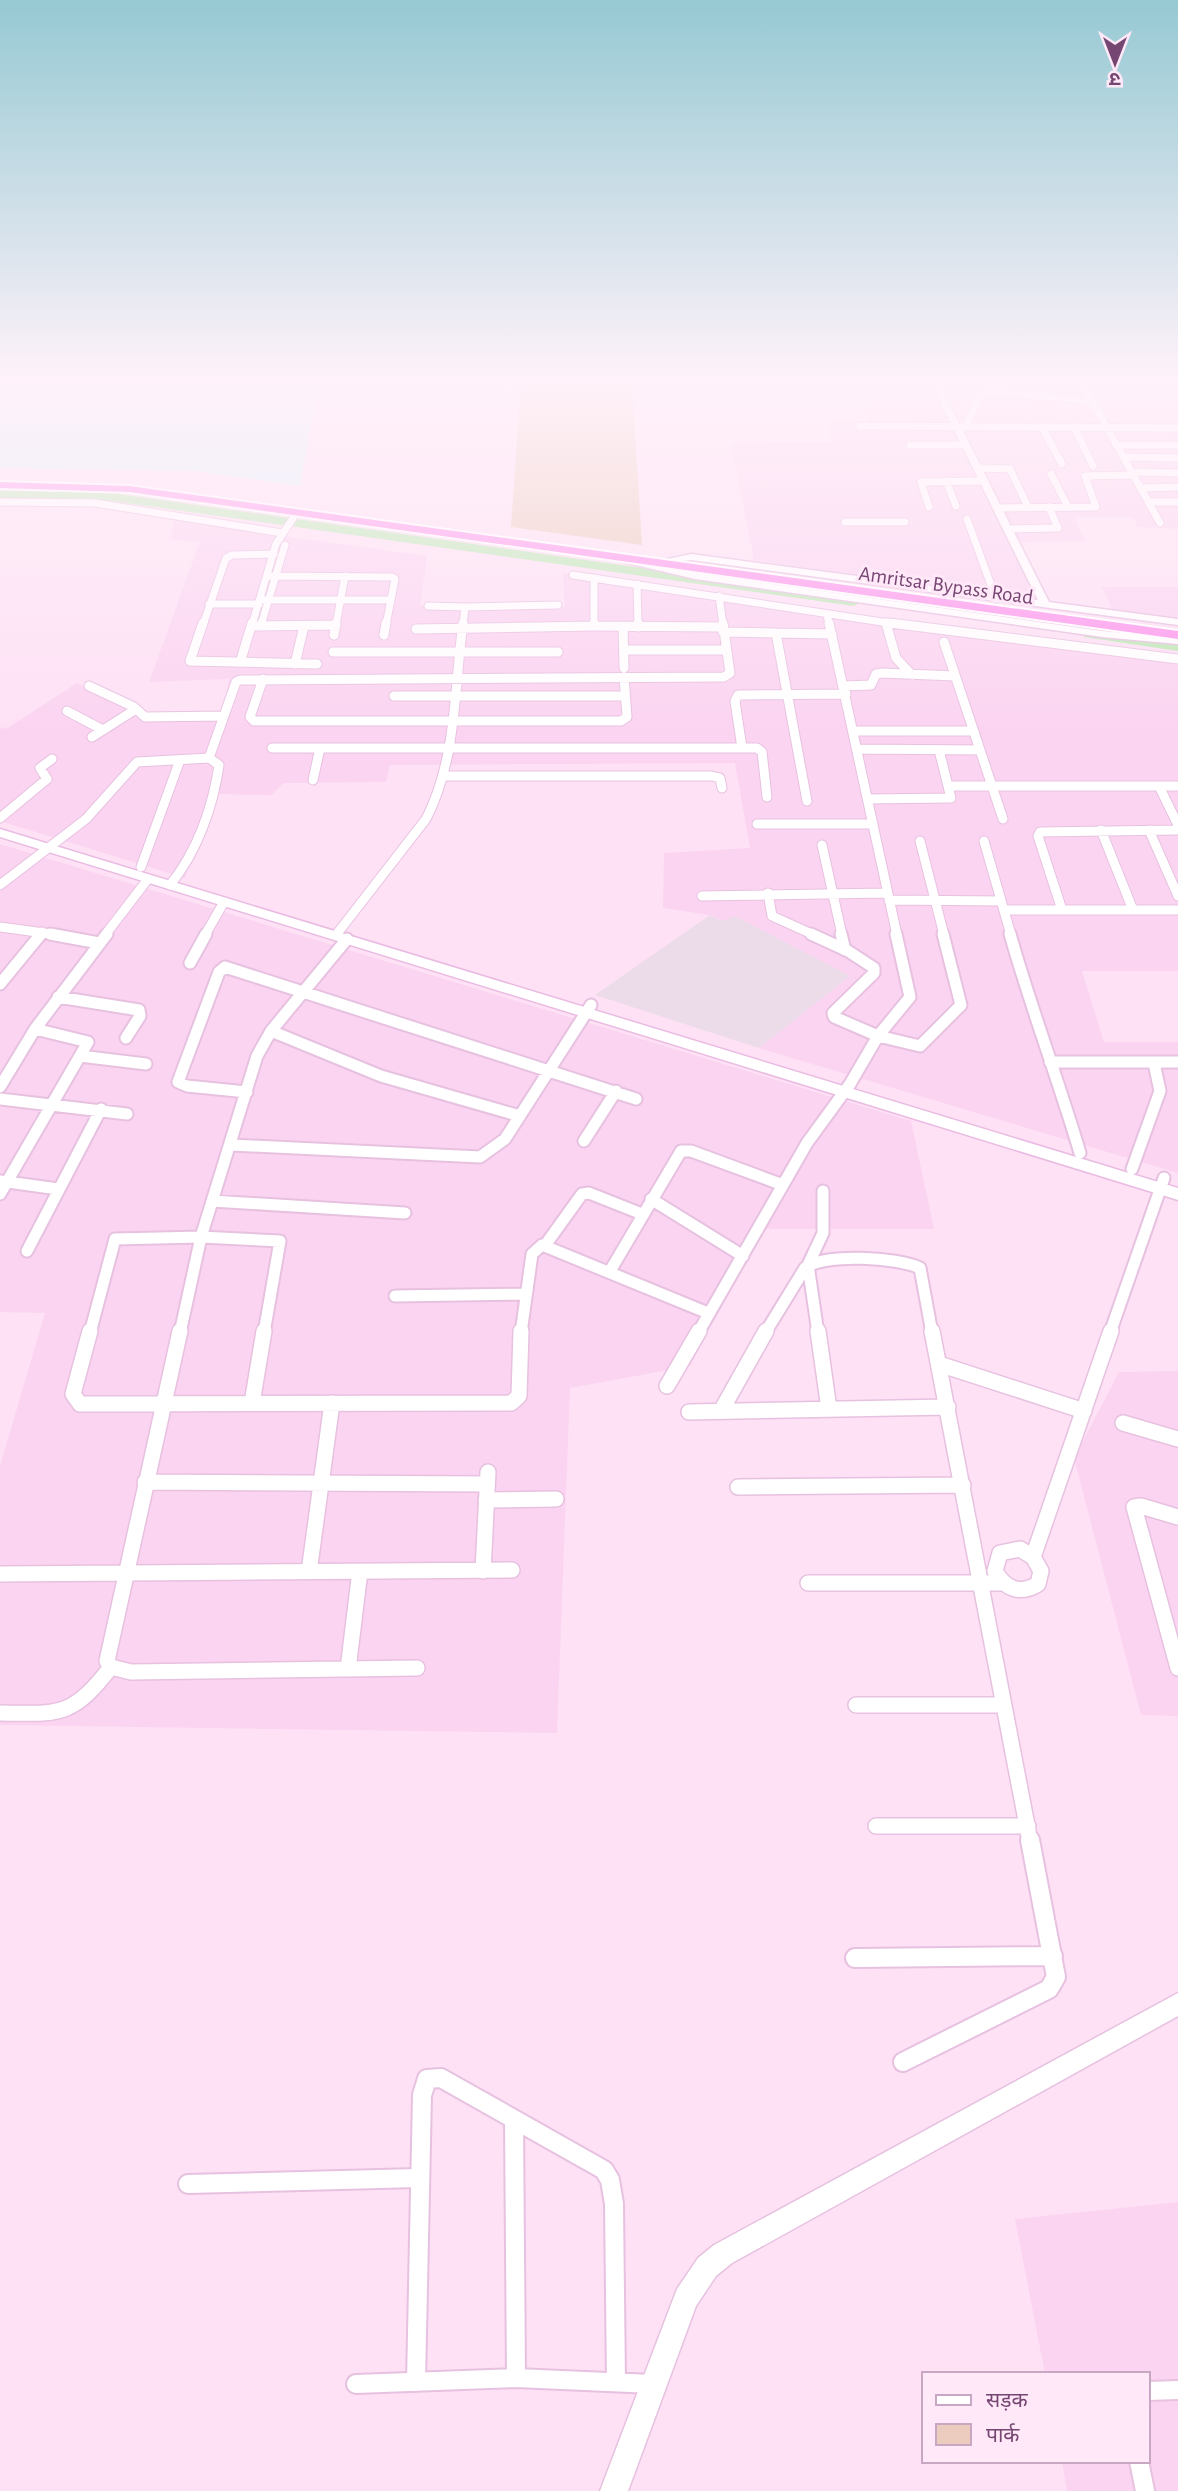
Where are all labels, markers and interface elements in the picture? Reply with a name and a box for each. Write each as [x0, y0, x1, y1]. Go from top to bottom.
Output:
north arrow [1080, 28, 1150, 98]
text: उ [1109, 69, 1121, 88]
street label: Amritsar Bypass Road [857, 563, 1035, 608]
legend [922, 2372, 1150, 2463]
text: सड़क [986, 2390, 1028, 2411]
text: पार्क [986, 2423, 1020, 2446]

